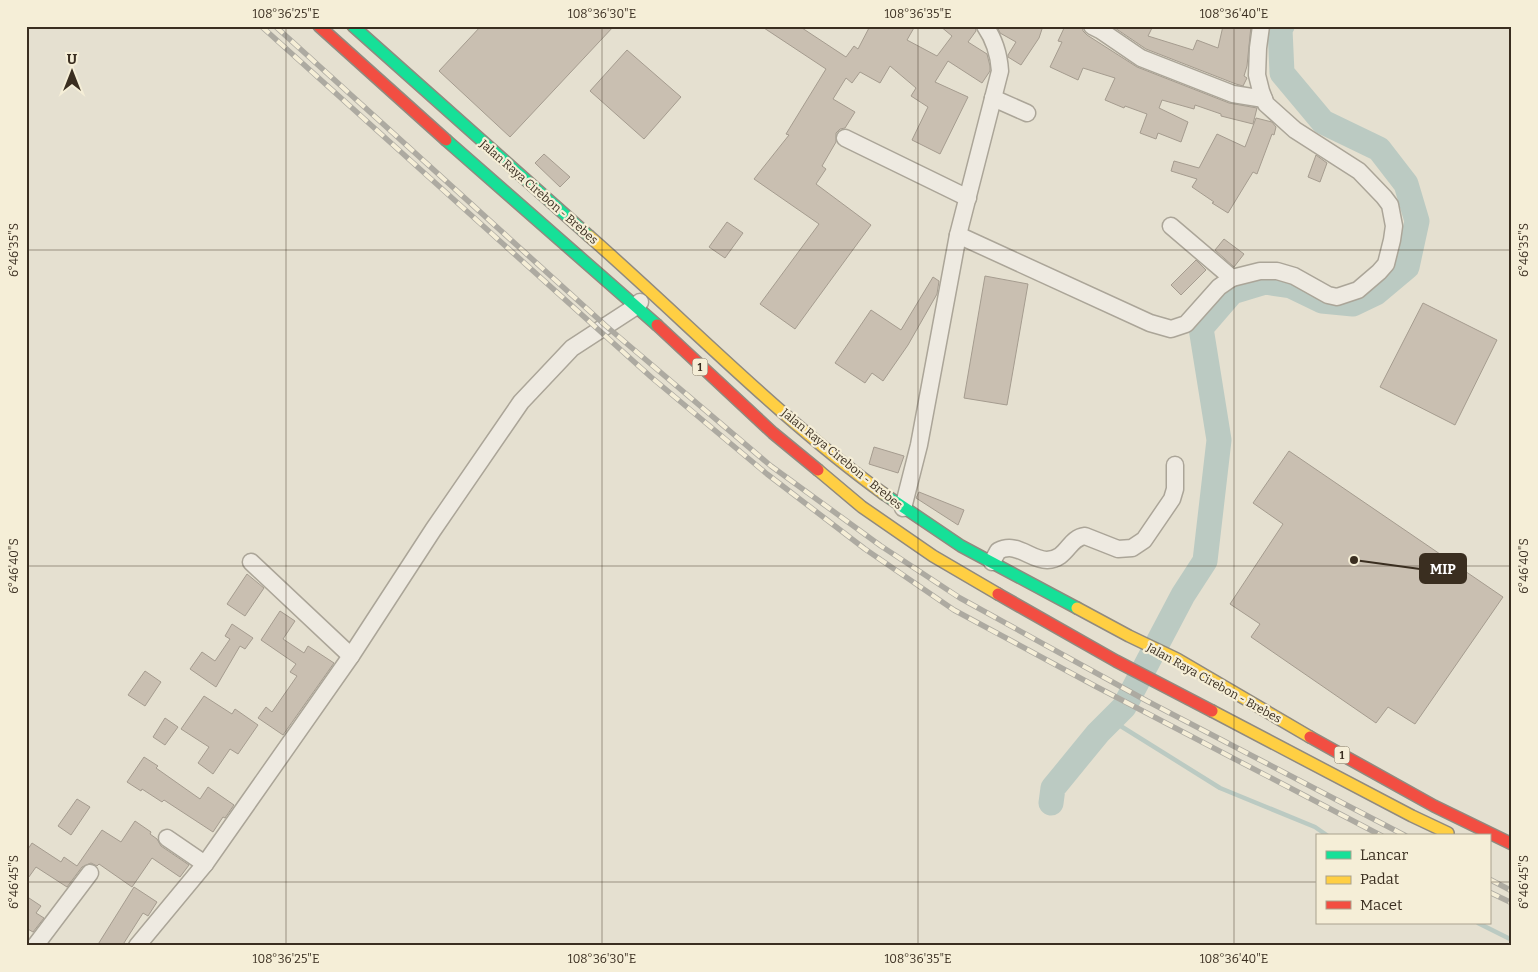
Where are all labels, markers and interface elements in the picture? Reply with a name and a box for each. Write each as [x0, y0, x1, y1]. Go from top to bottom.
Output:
text: 108°36'25"E [253, 7, 319, 21]
text: 108°36'30"E [568, 7, 636, 21]
text: 108°36'35"E [884, 7, 952, 21]
text: 108°36'40"E [1200, 7, 1268, 21]
north arrow [48, 48, 98, 98]
text: U [67, 51, 78, 68]
street label: Jalan Raya Cirebon - Brebes [476, 136, 601, 247]
text: 6°46'35"S [7, 223, 21, 277]
text: 6°46'35"S [1517, 223, 1531, 277]
road number: 1 [692, 358, 708, 376]
street label: Jalan Raya Cirebon - Brebes [778, 405, 906, 512]
text: 6°46'40"S [7, 538, 21, 594]
text: 6°46'40"S [1517, 538, 1531, 594]
callout: MIP [1420, 554, 1466, 583]
text: MIP [1430, 561, 1456, 578]
street label: Jalan Raya Cirebon - Brebes [1143, 640, 1284, 726]
road number: 1 [1334, 746, 1350, 764]
legend [1316, 834, 1490, 924]
text: Lancar [1360, 846, 1408, 864]
text: 6°46'45"S [7, 855, 21, 909]
text: 6°46'45"S [1517, 855, 1531, 909]
text: Padat [1360, 870, 1400, 888]
text: Macet [1360, 896, 1403, 914]
text: 108°36'25"E [253, 952, 319, 966]
text: 108°36'30"E [568, 952, 636, 966]
text: 108°36'35"E [884, 952, 952, 966]
text: 108°36'40"E [1200, 952, 1268, 966]

